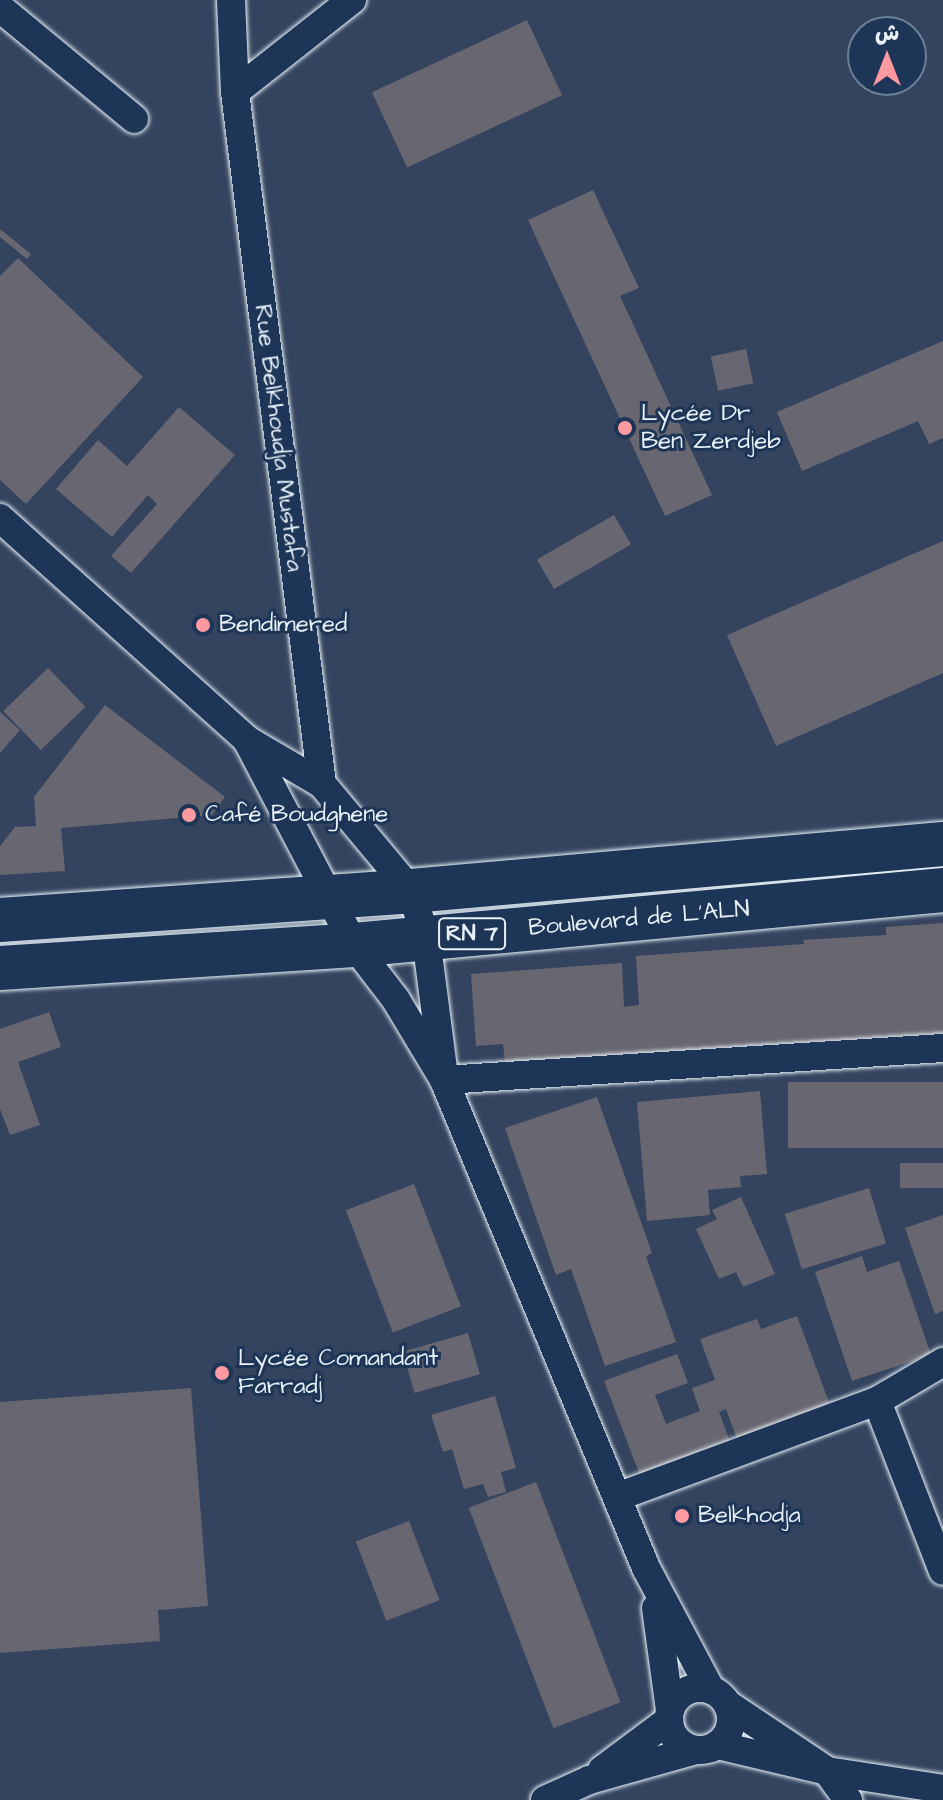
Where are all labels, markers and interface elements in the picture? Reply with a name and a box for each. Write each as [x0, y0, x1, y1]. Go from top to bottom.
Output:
north arrow [847, 16, 927, 96]
text: ش [875, 18, 899, 49]
street label: Rue Belkhoudja Mustafa [247, 303, 309, 573]
place label: Lycée Dr Ben Zerdjeb [641, 400, 781, 456]
marker: Lycée Dr Ben Zerdjeb [616, 419, 634, 437]
place label: Bendimered [219, 611, 347, 639]
marker: Bendimered [194, 616, 212, 634]
place label: Café Boudghene [205, 801, 388, 829]
marker: Café Boudghene [180, 806, 198, 824]
street label: Boulevard de L'ALN [527, 895, 751, 943]
road number: RN 7 [438, 916, 506, 952]
place label: Lycée Comandant Farradj [238, 1345, 438, 1401]
marker: Lycée Comandant Farradj [213, 1364, 231, 1382]
place label: Belkhodja [698, 1502, 801, 1530]
marker: Belkhodja [673, 1507, 691, 1525]

